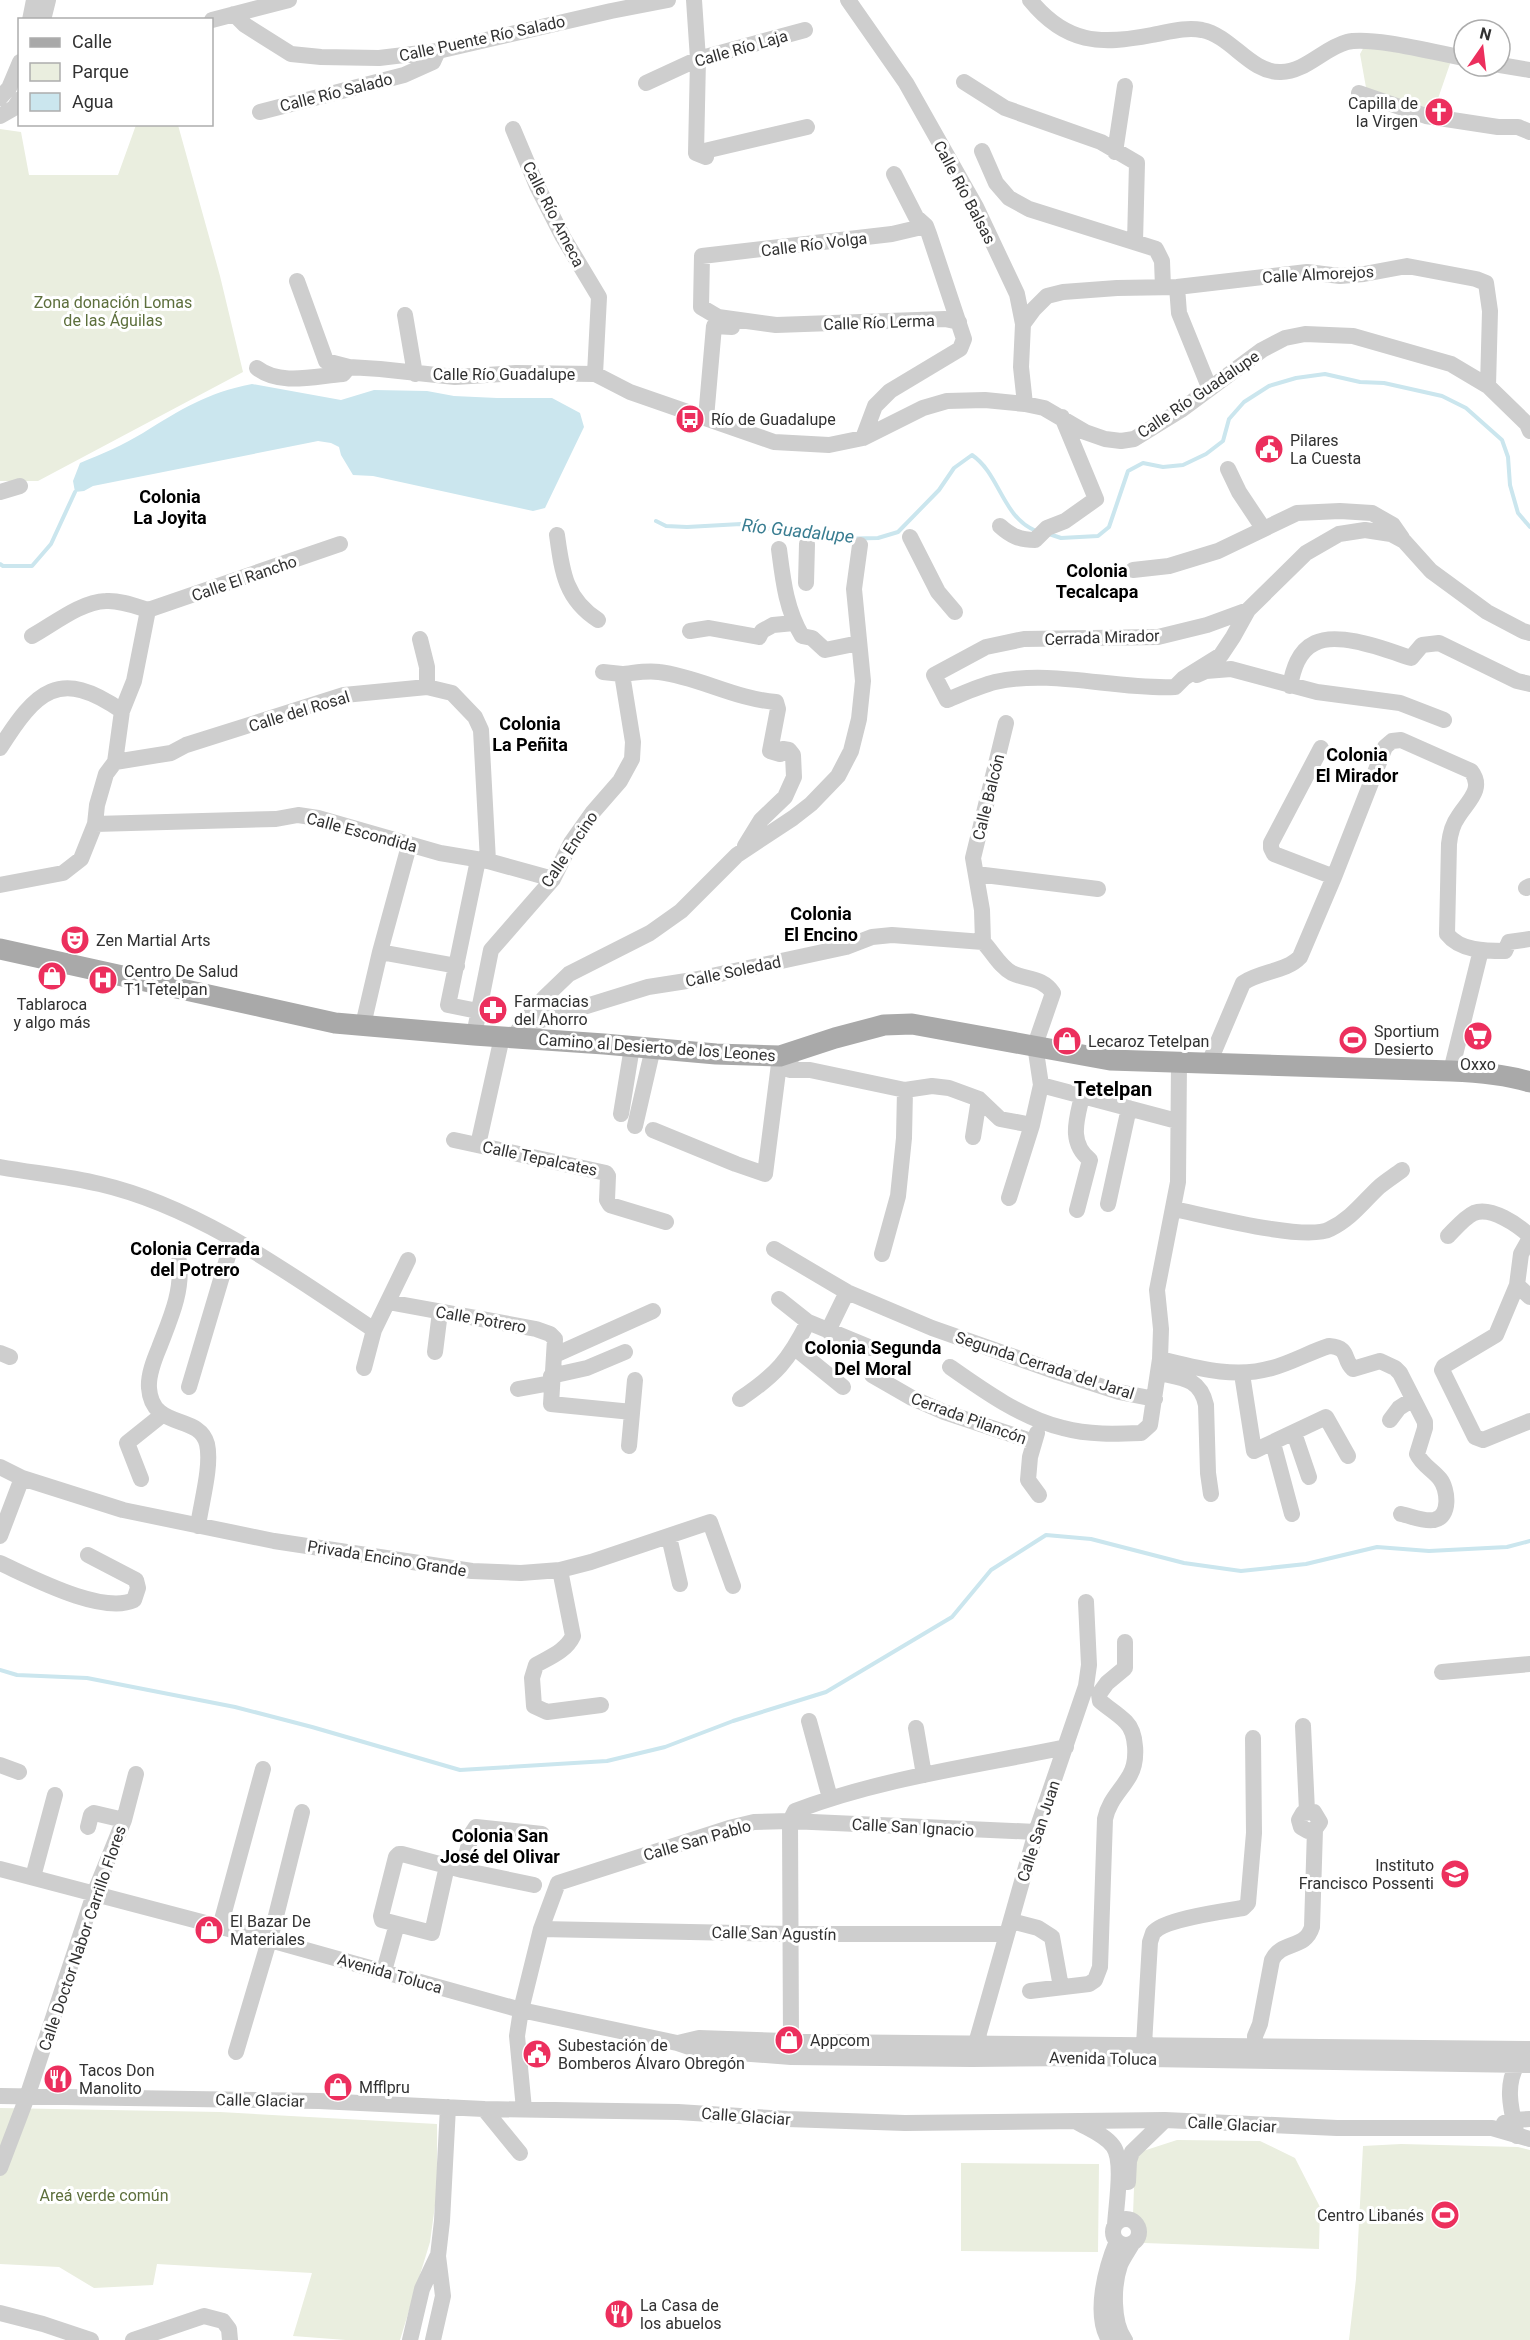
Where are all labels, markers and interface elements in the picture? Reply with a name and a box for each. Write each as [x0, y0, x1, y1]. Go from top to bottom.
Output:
street label: Calle Puente Río Salado [397, 12, 567, 65]
legend [18, 18, 213, 126]
north arrow [1452, 18, 1512, 78]
text: N [1478, 23, 1493, 45]
street label: Calle Río Laja [692, 26, 790, 71]
text: Calle [72, 31, 112, 52]
text: Parque [72, 61, 129, 82]
street label: Calle Río Salado [278, 69, 394, 116]
text: Agua [72, 91, 114, 112]
place label: Capilla de la Virgen [1348, 94, 1418, 131]
church icon: Capilla de la Virgen [1423, 96, 1455, 128]
street label: Calle Río Balsas [929, 137, 1000, 247]
street label: Calle Río Ameca [519, 158, 588, 270]
street label: Calle Río Volga [760, 229, 868, 260]
street label: Calle Almorejos [1262, 262, 1374, 287]
park label: Zona donación Lomas de las Águilas [34, 293, 192, 330]
street label: Calle Río Lerma [823, 311, 935, 334]
street label: Calle Río Guadalupe [1134, 347, 1263, 442]
street label: Calle Río Guadalupe [433, 365, 575, 384]
bus stop icon: Río de Guadalupe [674, 403, 706, 435]
place label: Río de Guadalupe [711, 410, 836, 429]
place label: Pilares La Cuesta [1290, 431, 1361, 468]
public building icon: Pilares La Cuesta [1253, 433, 1285, 465]
district label: Colonia La Joyita [133, 486, 207, 528]
water label: Río Guadalupe [741, 514, 855, 547]
street label: Calle El Rancho [189, 552, 299, 605]
district label: Colonia Tecalcapa [1056, 560, 1139, 602]
street label: Cerrada Mirador [1044, 626, 1160, 649]
street label: Calle del Rosal [246, 687, 352, 736]
district label: Colonia La Peñita [492, 713, 568, 755]
district label: Colonia El Mirador [1316, 744, 1399, 786]
street label: Calle Balcón [969, 752, 1008, 842]
street label: Calle Encino [537, 808, 602, 891]
street label: Calle Escondida [305, 809, 419, 856]
district label: Colonia El Encino [784, 903, 858, 945]
theatre icon: Zen Martial Arts [59, 924, 91, 956]
place label: Zen Martial Arts [96, 931, 211, 950]
street label: Calle Soledad [684, 952, 783, 991]
shop icon: Tablaroca y algo más [36, 960, 68, 992]
place label: Centro De Salud T1 Tetelpan [124, 962, 238, 999]
hospital icon: Centro De Salud T1 Tetelpan [87, 964, 119, 996]
place label: Farmacias del Ahorro [514, 992, 589, 1029]
pharmacy icon: Farmacias del Ahorro [477, 994, 509, 1026]
place label: Tablaroca y algo más [13, 995, 91, 1032]
supermarket icon: Oxxo [1462, 1020, 1494, 1052]
place label: Sportium Desierto [1374, 1022, 1439, 1059]
sports icon: Sportium Desierto [1337, 1024, 1369, 1056]
shop icon: Lecaroz Tetelpan [1051, 1025, 1083, 1057]
street label: Camino al Desierto de los Leones [538, 1030, 776, 1065]
place label: Lecaroz Tetelpan [1088, 1032, 1209, 1051]
place label: Oxxo [1460, 1055, 1496, 1074]
district label: Tetelpan [1074, 1077, 1152, 1101]
street label: Calle Tepalcates [481, 1137, 599, 1180]
district label: Colonia Cerrada del Potrero [130, 1238, 260, 1280]
street label: Calle Potrero [434, 1302, 528, 1337]
street label: Segunda Cerrada del Jaral [953, 1328, 1137, 1403]
district label: Colonia Segunda Del Moral [805, 1337, 942, 1379]
street label: Cerrada Pilancón [908, 1389, 1029, 1448]
street label: Privada Encino Grande [306, 1537, 468, 1580]
street label: Calle San Juan [1013, 1778, 1064, 1884]
street label: Calle San Ignacio [851, 1815, 975, 1840]
street label: Calle San Pablo [641, 1816, 753, 1865]
street label: Calle Doctor Nabor Carrillo Flores [35, 1823, 130, 2053]
district label: Colonia San José del Olivar [440, 1825, 560, 1867]
place label: Instituto Francisco Possenti [1299, 1856, 1434, 1893]
school or university icon: Instituto Francisco Possenti [1439, 1858, 1471, 1890]
place label: El Bazar De Materiales [230, 1912, 311, 1949]
shop icon: El Bazar De Materiales [193, 1914, 225, 1946]
street label: Calle San Agustín [711, 1923, 837, 1944]
street label: Avenida Toluca [335, 1949, 444, 1997]
shop icon: Appcom [773, 2024, 805, 2056]
place label: Appcom [810, 2031, 870, 2050]
place label: Subestación de Bomberos Álvaro Obregón [558, 2036, 745, 2073]
public building icon: Subestación de Bomberos Álvaro Obregón [521, 2038, 553, 2070]
street label: Avenida Toluca [1049, 2048, 1157, 2069]
place label: Tacos Don Manolito [79, 2061, 155, 2098]
restaurant icon: Tacos Don Manolito [42, 2063, 74, 2095]
shop icon: Mfflpru [322, 2071, 354, 2103]
place label: Mfflpru [359, 2078, 410, 2097]
street label: Calle Glaciar [215, 2090, 305, 2111]
street label: Calle Glaciar [701, 2104, 792, 2129]
street label: Calle Glaciar [1187, 2113, 1278, 2136]
park label: Areá verde común [40, 2186, 168, 2205]
sports icon: Centro Libanés [1429, 2199, 1461, 2231]
place label: Centro Libanés [1317, 2206, 1424, 2225]
place label: La Casa de los abuelos [640, 2296, 722, 2333]
restaurant icon: La Casa de los abuelos [603, 2298, 635, 2330]

